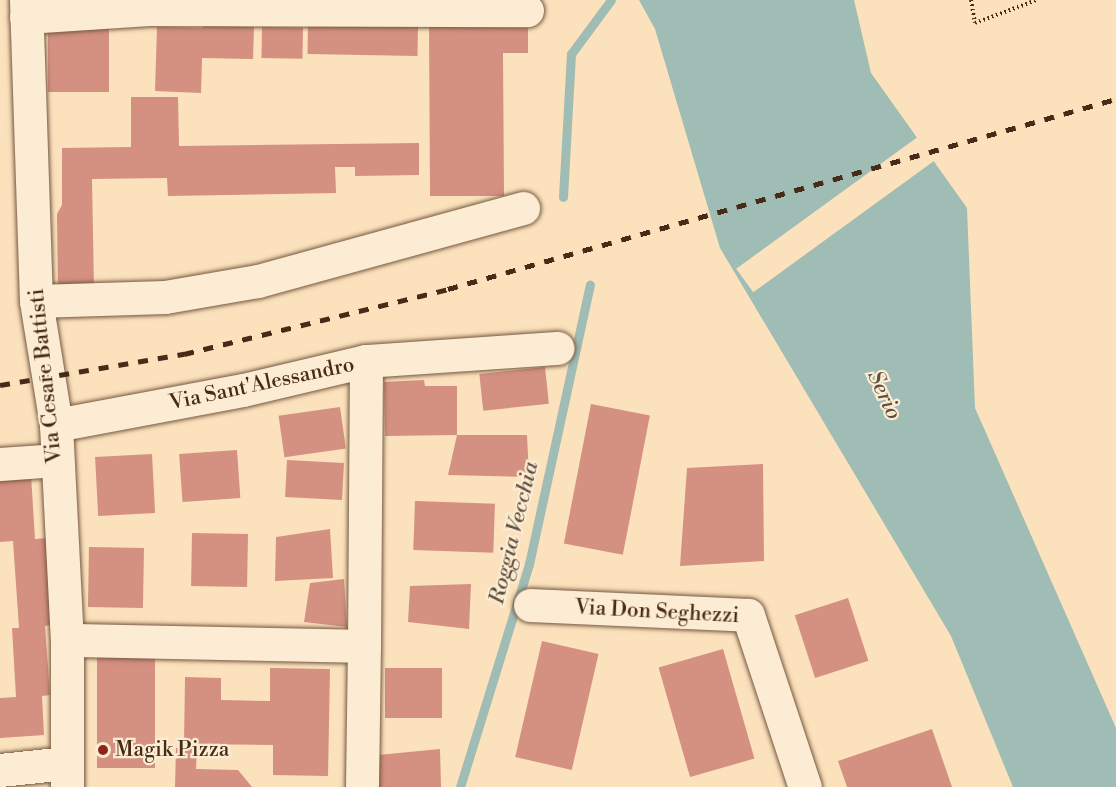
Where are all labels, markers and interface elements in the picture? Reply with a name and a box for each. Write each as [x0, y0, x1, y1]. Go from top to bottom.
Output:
street label: Via Cesare Battisti [24, 288, 68, 464]
street label: Via Sant'Alessandro [167, 352, 357, 416]
water label: Serio [861, 366, 907, 424]
water label: Roggia Vecchia [484, 459, 544, 607]
street label: Via Don Seghezzi [574, 595, 740, 629]
place label: Magik Pizza [115, 737, 229, 763]
marker: Magik Pizza [96, 743, 110, 757]

